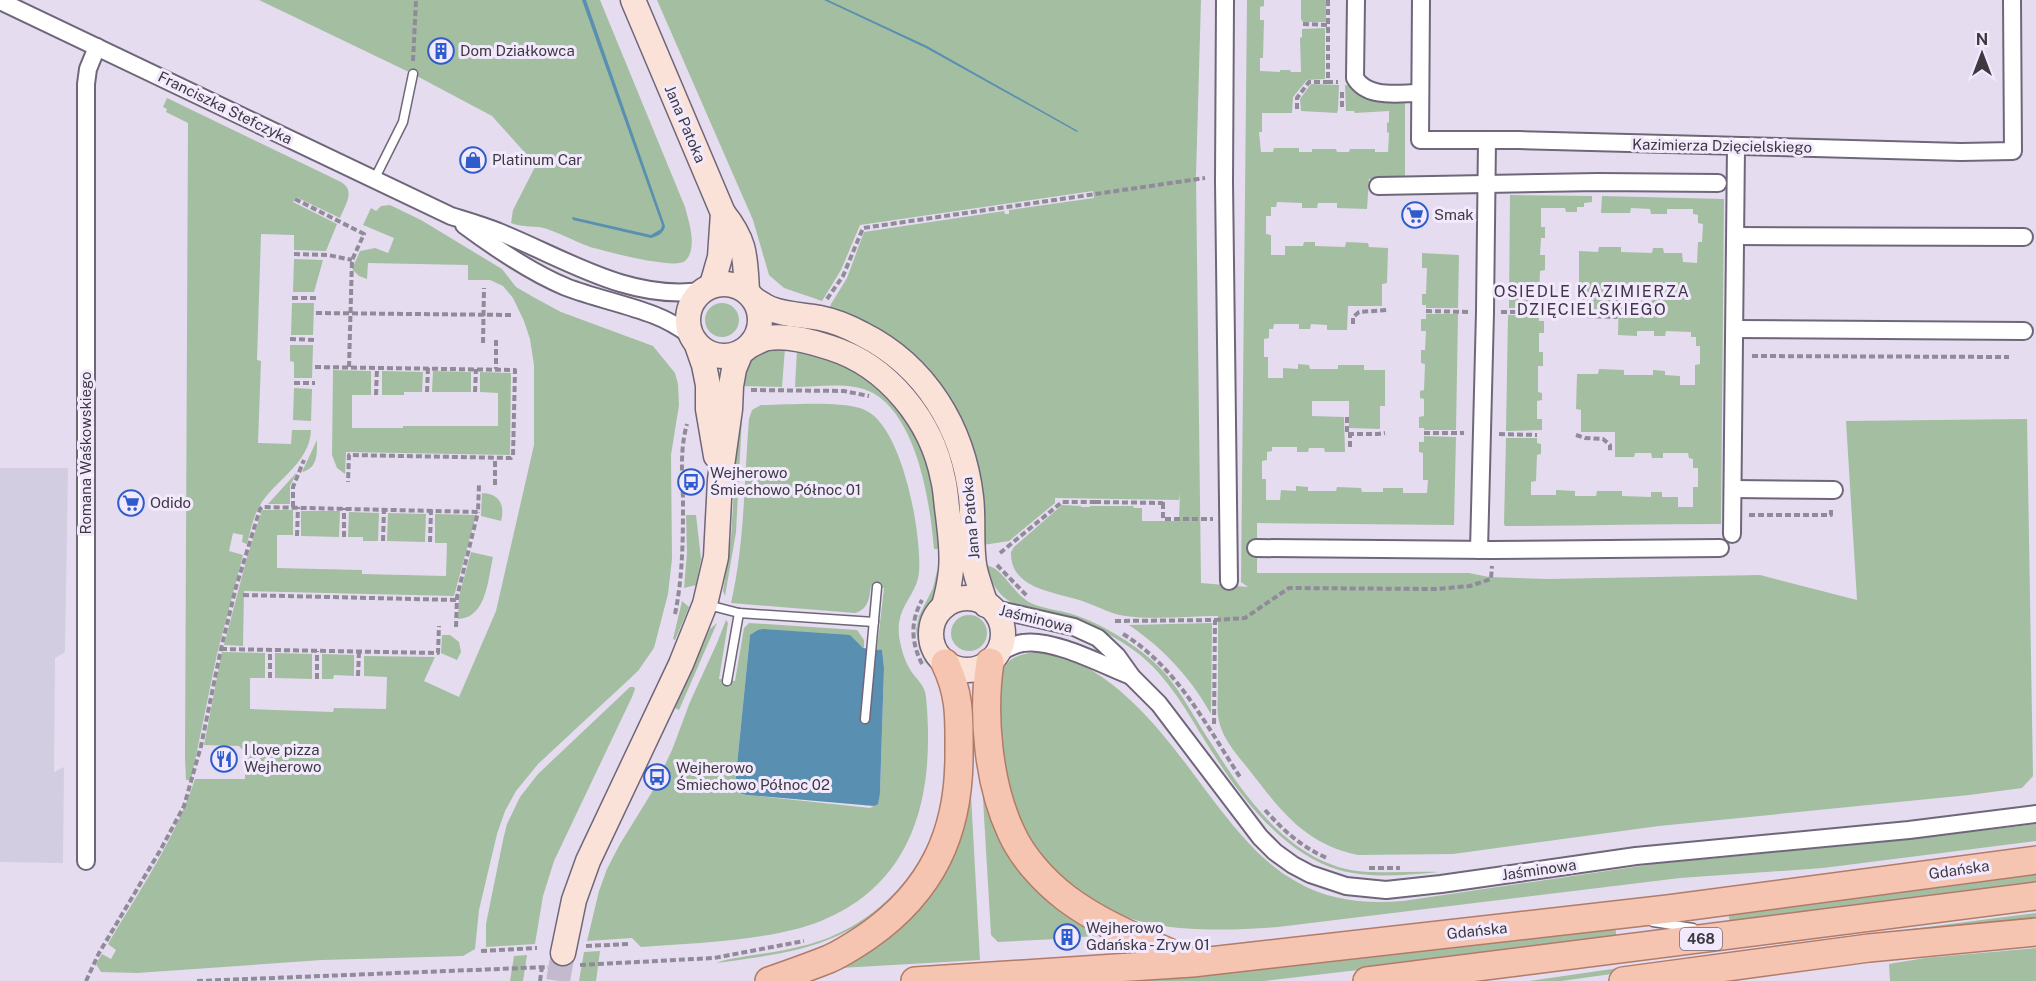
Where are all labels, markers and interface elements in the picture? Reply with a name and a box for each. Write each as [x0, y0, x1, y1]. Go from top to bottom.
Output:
north arrow [1952, 24, 2012, 84]
text: N [1976, 30, 1988, 49]
building icon: Dom Działkowca [426, 36, 456, 66]
place label: Dom Działkowca [460, 42, 575, 59]
street label: Franciszka Stefczyka [155, 68, 295, 147]
street label: Jana Patoka [661, 82, 709, 165]
street label: Kazimierza Dzięcielskiego [1632, 135, 1812, 156]
shop icon: Platinum Car [458, 145, 488, 175]
place label: Platinum Car [492, 151, 582, 168]
supermarket icon: Smak [1400, 200, 1430, 230]
place label: Smak [1434, 206, 1474, 223]
district label: OSIEDLE KAZIMIERZA DZIĘCIELSKIEGO [1494, 282, 1690, 319]
street label: Romana Waśkowskiego [77, 371, 94, 535]
place label: Wejherowo Śmiechowo Północ 01 [710, 464, 861, 498]
bus stop icon: Wejherowo Śmiechowo Północ 01 [676, 467, 706, 497]
street label: Jana Patoka [958, 476, 983, 560]
supermarket icon: Odido [116, 488, 146, 518]
place label: Odido [150, 494, 191, 511]
street label: Jaśminowa [998, 601, 1075, 636]
place label: I love pizza Wejherowo [244, 741, 321, 775]
restaurant icon: I love pizza Wejherowo [209, 744, 239, 774]
place label: Wejherowo Śmiechowo Północ 02 [676, 759, 830, 793]
bus stop icon: Wejherowo Śmiechowo Północ 02 [642, 762, 672, 792]
street label: Jaśminowa [1500, 856, 1577, 883]
street label: Gdańska [1928, 857, 1990, 882]
place label: Wejherowo Gdańska - Zryw 01 [1086, 919, 1210, 953]
street label: Gdańska [1446, 919, 1508, 942]
building icon: Wejherowo Gdańska - Zryw 01 [1052, 922, 1082, 952]
road number: 468 [1680, 928, 1722, 950]

